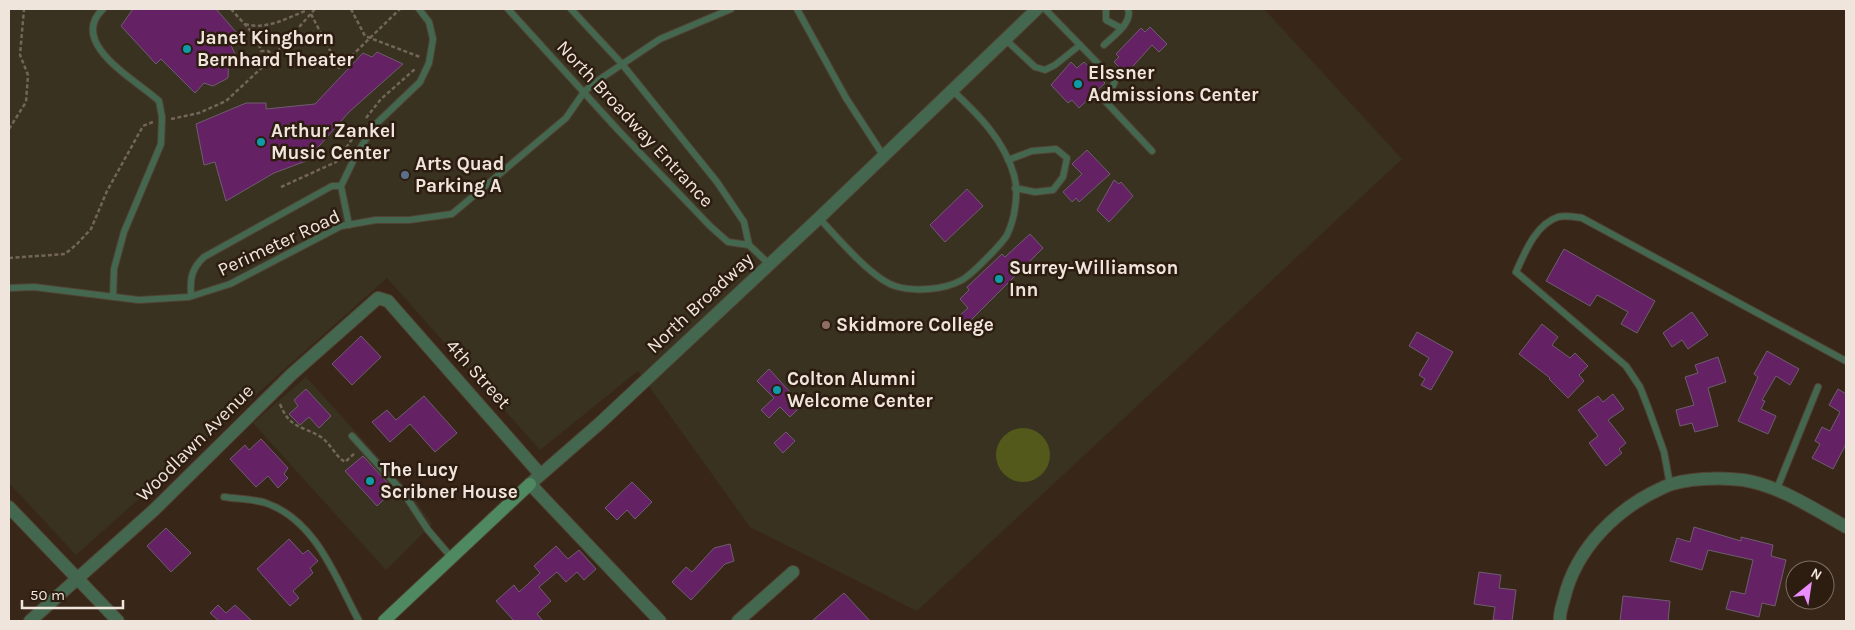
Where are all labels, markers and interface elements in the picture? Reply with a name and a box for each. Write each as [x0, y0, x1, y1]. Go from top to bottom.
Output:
place label: Janet Kinghorn Bernhard Theater [197, 27, 354, 71]
street label: North Broadway Entrance [552, 36, 718, 212]
marker: Janet Kinghorn Bernhard Theater [181, 43, 193, 55]
place label: Elssner Admissions Center [1088, 62, 1259, 106]
marker: Elssner Admissions Center [1072, 78, 1084, 90]
place label: Arthur Zankel Music Center [271, 120, 396, 164]
marker: Arthur Zankel Music Center [255, 136, 267, 148]
place label: Arts Quad Parking A [415, 153, 504, 197]
marker: Arts Quad Parking A [399, 169, 411, 181]
street label: Perimeter Road [214, 205, 344, 281]
street label: North Broadway [642, 248, 758, 358]
place label: Surrey-Williamson Inn [1009, 257, 1178, 301]
marker: Surrey-Williamson Inn [993, 273, 1005, 285]
place label: Skidmore College [836, 314, 994, 336]
marker: Skidmore College [820, 319, 832, 331]
street label: 4th Street [441, 335, 515, 413]
place label: Colton Alumni Welcome Center [787, 368, 933, 412]
street label: Woodlawn Avenue [132, 380, 258, 506]
marker: Colton Alumni Welcome Center [771, 384, 783, 396]
place label: The Lucy Scribner House [380, 459, 518, 503]
marker: The Lucy Scribner House [364, 475, 376, 487]
north arrow [1785, 560, 1835, 610]
text: N [1808, 564, 1825, 584]
scale bar [22, 578, 124, 610]
text: 50 m [30, 586, 65, 604]

